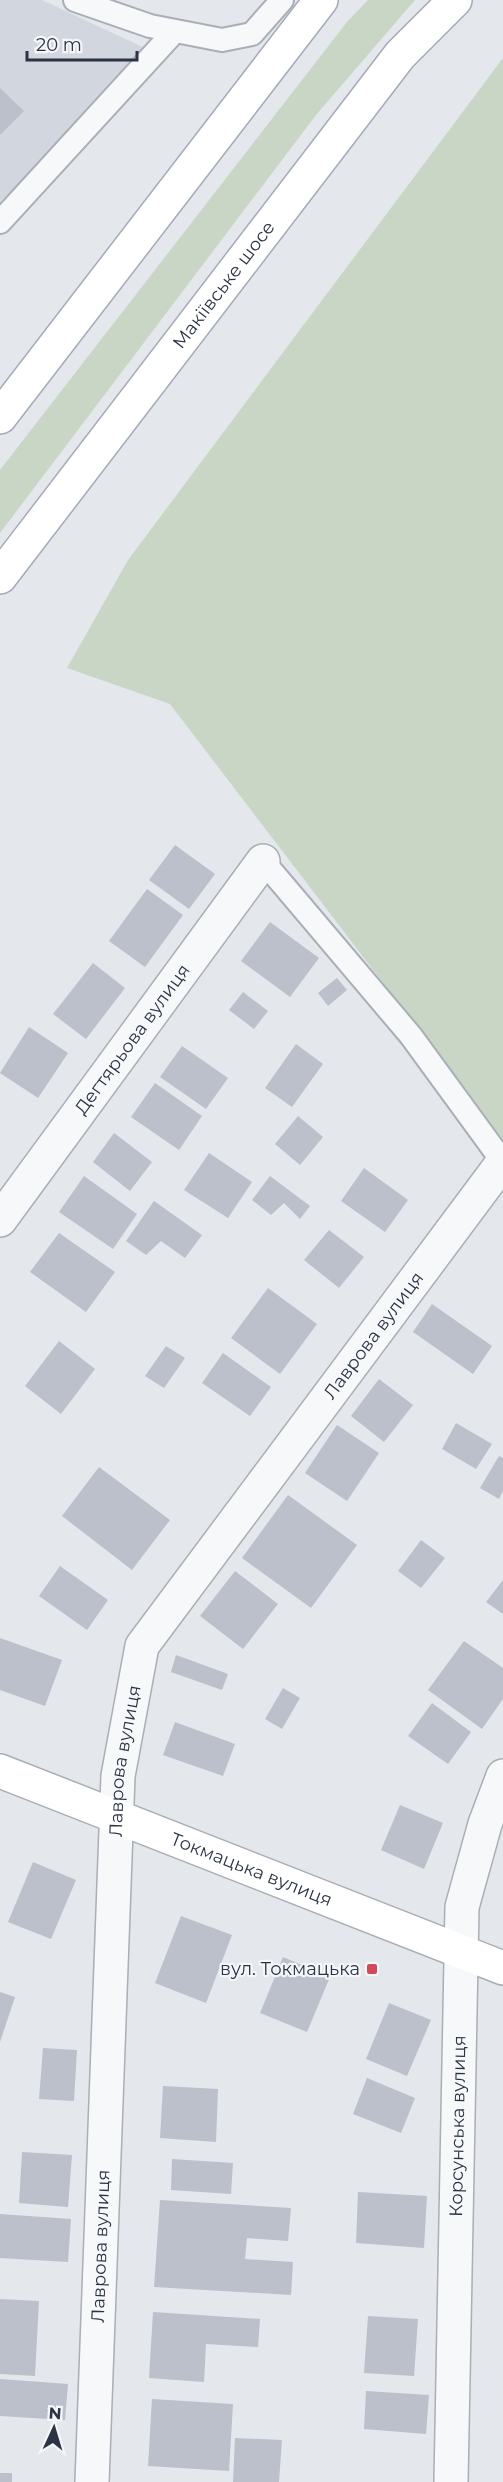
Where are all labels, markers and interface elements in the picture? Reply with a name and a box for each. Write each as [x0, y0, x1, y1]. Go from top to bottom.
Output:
scale bar [27, 24, 136, 62]
text: 20 m [36, 34, 82, 56]
street label: Макіївське шосе [168, 217, 280, 353]
street label: Дегтярьова вулиця [70, 960, 195, 1119]
street label: Лаврова вулиця [319, 1268, 428, 1403]
street label: Лаврова вулиця [105, 1683, 146, 1837]
street label: Токмацька вулиця [167, 1828, 335, 1911]
place label: вул. Токмацька [220, 1958, 360, 1980]
marker: вул. Токмацька [365, 1962, 379, 1976]
street label: Корсунська вулиця [445, 2035, 471, 2217]
street label: Лаврова вулиця [87, 2169, 114, 2323]
north arrow [24, 2398, 84, 2458]
text: N [48, 2404, 62, 2423]

